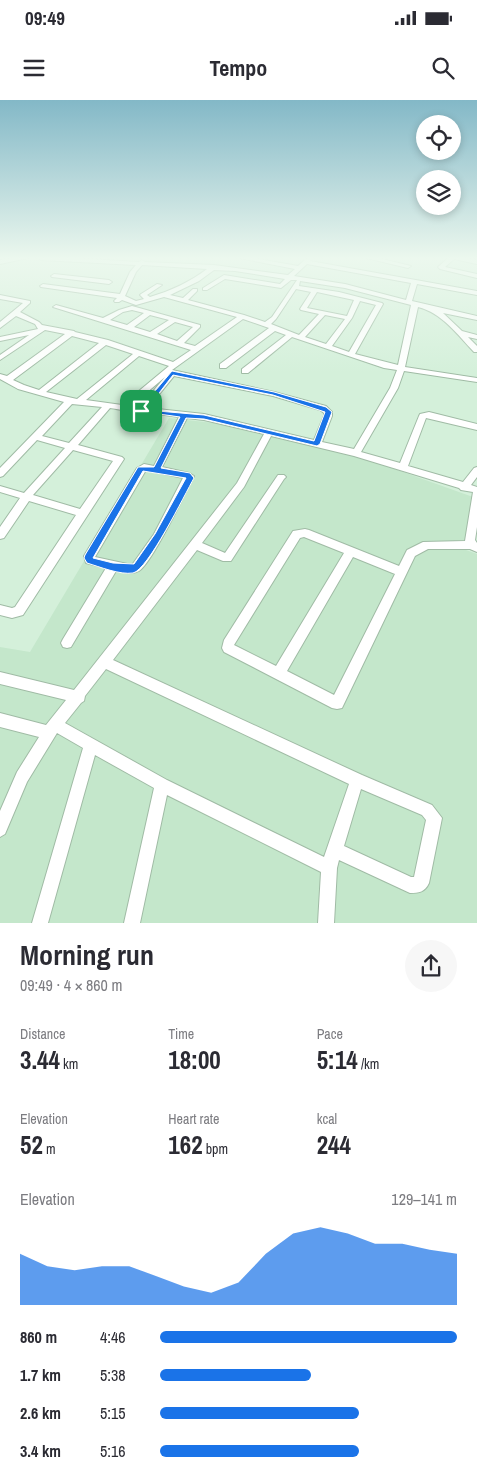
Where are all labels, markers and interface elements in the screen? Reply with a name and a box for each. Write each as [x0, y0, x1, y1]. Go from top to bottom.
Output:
text: 09:49 [25, 5, 65, 31]
text: Tempo [210, 53, 267, 83]
icon: menu [20, 54, 48, 82]
icon: search [429, 54, 457, 82]
map controls [416, 115, 461, 215]
button: locate [416, 115, 461, 160]
button: layers [416, 170, 461, 215]
pin [120, 390, 162, 432]
icon: arrive [127, 397, 155, 425]
text: Morning run [20, 936, 154, 974]
button: share [405, 940, 457, 992]
text: 09:49 · 4 × 860 m [20, 974, 123, 996]
text: Distance [20, 1025, 65, 1043]
text: Time [168, 1025, 194, 1043]
text: Pace [317, 1025, 343, 1043]
text: 3.44 [20, 1043, 60, 1077]
text: 18:00 [168, 1043, 221, 1077]
text: 5:14 [317, 1043, 358, 1077]
text: km [60, 1055, 78, 1073]
text: /km [358, 1055, 379, 1073]
text: Elevation [20, 1110, 68, 1128]
text: Heart rate [168, 1110, 219, 1128]
text: kcal [317, 1110, 337, 1128]
text: 52 [20, 1128, 43, 1162]
text: 162 [168, 1128, 203, 1162]
text: 244 [317, 1128, 351, 1162]
text: m [43, 1140, 56, 1158]
text: bpm [203, 1140, 228, 1158]
text: Elevation [20, 1188, 75, 1210]
text: 129–141 m [391, 1188, 457, 1210]
text: 860 m [20, 1326, 57, 1348]
text: 4:46 [100, 1326, 126, 1348]
text: 1.7 km [20, 1364, 61, 1386]
text: 5:38 [100, 1364, 126, 1386]
text: 2.6 km [20, 1402, 61, 1424]
text: 5:15 [100, 1402, 126, 1424]
text: 3.4 km [20, 1440, 61, 1462]
text: 5:16 [100, 1440, 126, 1462]

